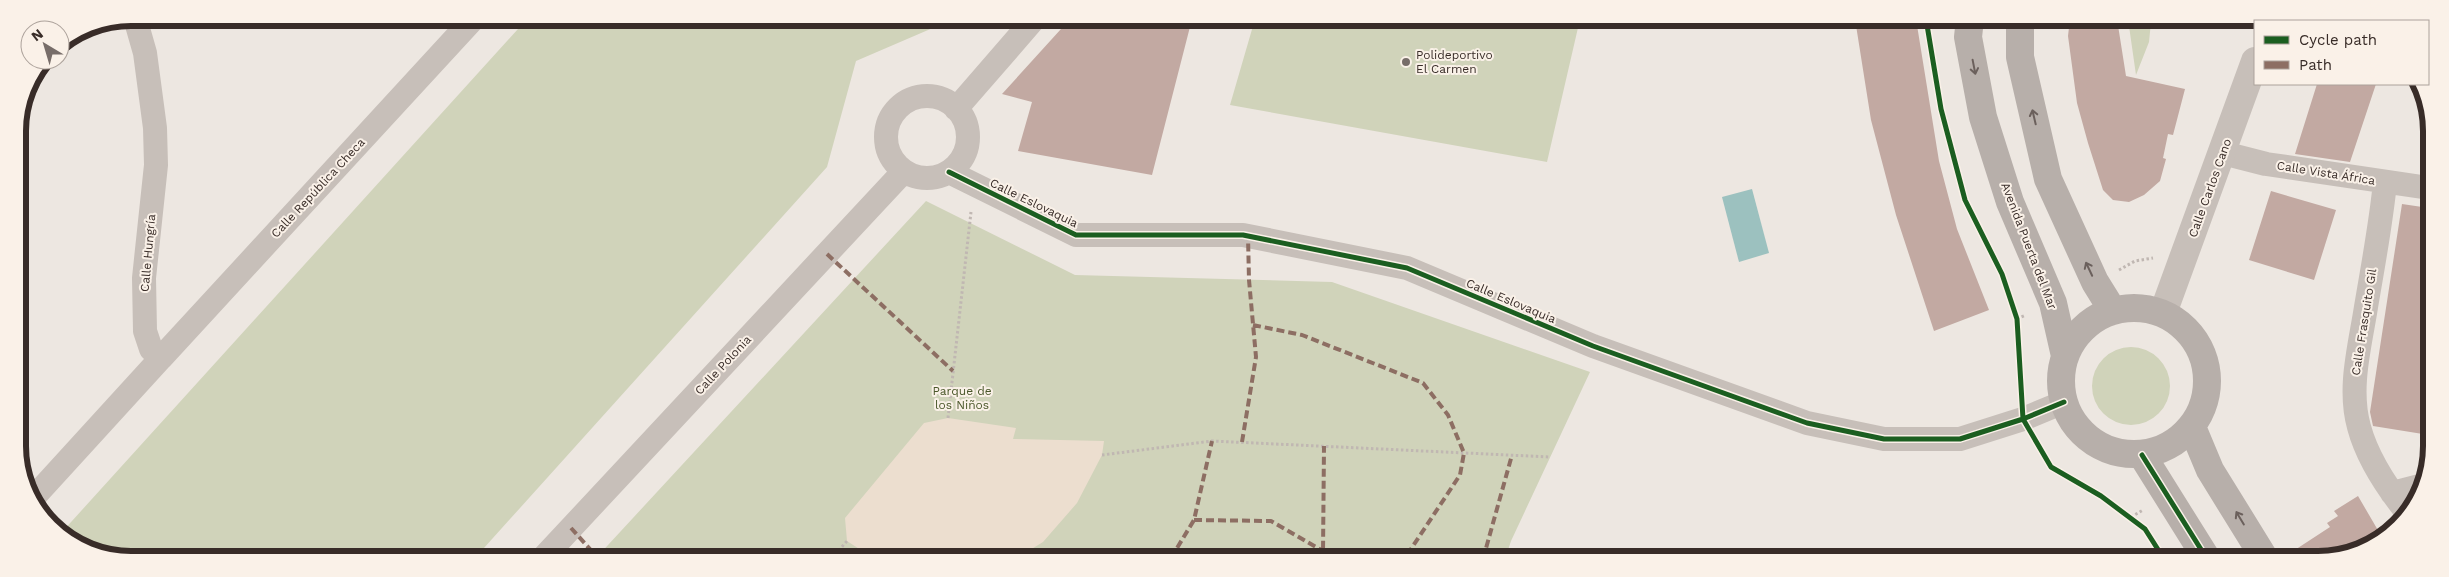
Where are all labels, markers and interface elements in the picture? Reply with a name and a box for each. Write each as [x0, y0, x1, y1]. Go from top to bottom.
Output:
north arrow [20, 20, 70, 70]
legend [2254, 20, 2429, 85]
text: N [28, 25, 46, 44]
text: Cycle path [2299, 31, 2377, 49]
place label: Polideportivo El Carmen [1416, 48, 1493, 76]
marker: Polideportivo El Carmen [1400, 56, 1412, 68]
text: Path [2299, 56, 2332, 74]
one-way arrow [1970, 59, 1979, 75]
one-way arrow [2028, 110, 2038, 126]
street label: Calle República Checa [268, 135, 368, 241]
street label: Calle Carlos Cano [2186, 137, 2234, 239]
street label: Calle Vista África [2276, 158, 2376, 188]
street label: Calle Eslovaquia [988, 176, 1080, 230]
street label: Avenida Puerta del Mar [1998, 181, 2060, 312]
street label: Calle Hungría [138, 213, 158, 293]
one-way arrow [2084, 262, 2094, 277]
street label: Calle Frasquito Gil [2349, 267, 2379, 376]
street label: Calle Eslovaquia [1464, 276, 1558, 326]
street label: Calle Polonia [692, 332, 754, 398]
park label: Parque de los Niños [932, 384, 992, 412]
one-way arrow [2234, 511, 2244, 525]

